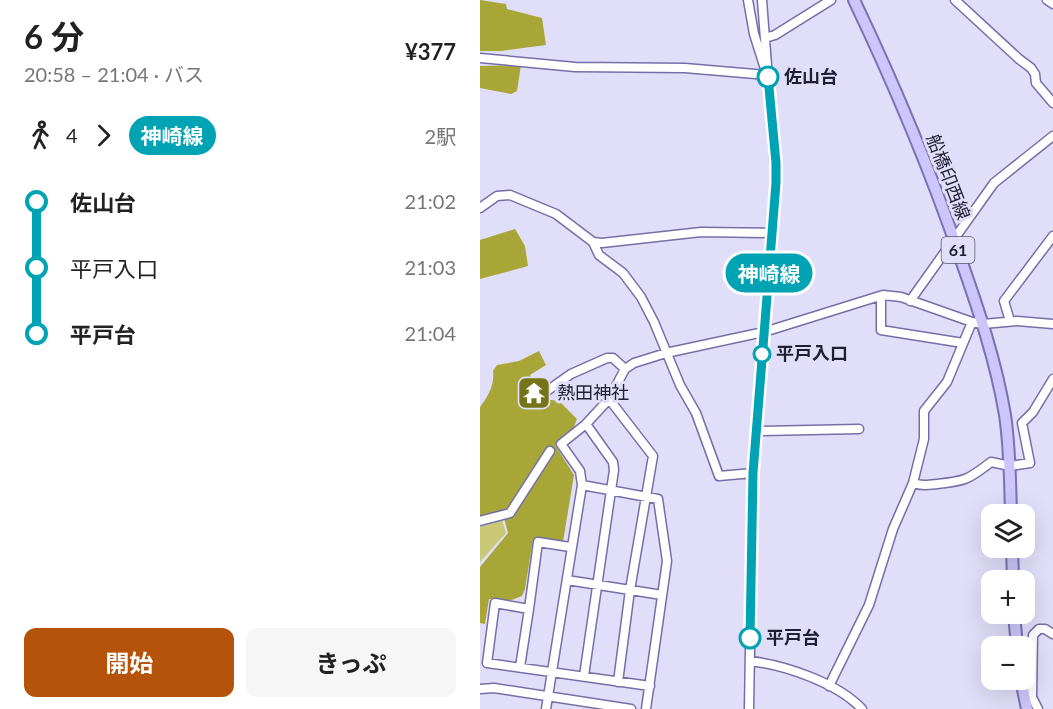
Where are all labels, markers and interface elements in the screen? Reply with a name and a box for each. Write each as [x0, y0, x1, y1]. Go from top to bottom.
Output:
text: 6 分 [24, 16, 84, 56]
text: ¥377 [405, 38, 456, 65]
text: 20:58 – 21:04 · バス [24, 62, 204, 86]
place label: 佐山台 [784, 65, 838, 87]
marker: 佐山台 [757, 66, 779, 88]
icon: walk [24, 119, 57, 152]
icon: forward [87, 119, 120, 152]
text: 4 [66, 123, 78, 147]
text: 神崎線 [141, 123, 204, 148]
text: 2駅 [424, 124, 456, 148]
street label: 船橋印西線 [923, 131, 975, 223]
text: 佐山台 [70, 189, 136, 216]
text: 21:02 [405, 189, 456, 213]
road number: 61 [942, 237, 974, 263]
line badge: 神崎線 [734, 254, 804, 292]
text: 平戸入口 [70, 255, 158, 282]
text: 21:03 [405, 255, 456, 279]
text: 神崎線 [738, 261, 801, 286]
text: 平戸台 [70, 321, 136, 348]
text: 21:04 [405, 321, 456, 345]
place label: 平戸入口 [776, 342, 848, 364]
marker: 平戸入口 [753, 345, 771, 363]
temple icon: 熱田神社 [516, 375, 552, 411]
place label: 熱田神社 [557, 381, 629, 403]
map controls [981, 504, 1035, 690]
button: layers [981, 504, 1035, 558]
button: + [981, 570, 1035, 624]
place label: 平戸台 [766, 626, 820, 648]
marker: 平戸台 [739, 627, 761, 649]
button: 開始 [24, 628, 234, 697]
button: きっぷ [246, 628, 456, 697]
button: − [981, 636, 1035, 690]

